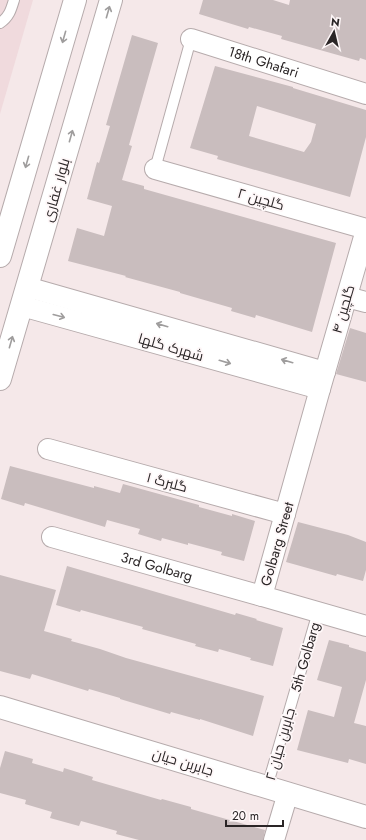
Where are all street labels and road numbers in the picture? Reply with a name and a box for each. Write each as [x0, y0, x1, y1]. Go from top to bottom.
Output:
street label: 18th Ghafari [226, 41, 301, 82]
street label: بلوار غفاری [37, 156, 75, 224]
street label: گلچین ۲ [235, 183, 287, 215]
street label: گلچین ۴ [327, 282, 359, 336]
street label: شهرک گلها [136, 328, 206, 366]
street label: گلبرگ ۱ [144, 467, 190, 497]
street label: Golbarg Street [255, 499, 299, 588]
street label: 3rd Golbarg [119, 547, 195, 586]
street label: 5th Golbarg [285, 620, 325, 694]
street label: جابربن حیان ۲ [260, 705, 300, 783]
street label: جابربن حیان [150, 743, 216, 781]

